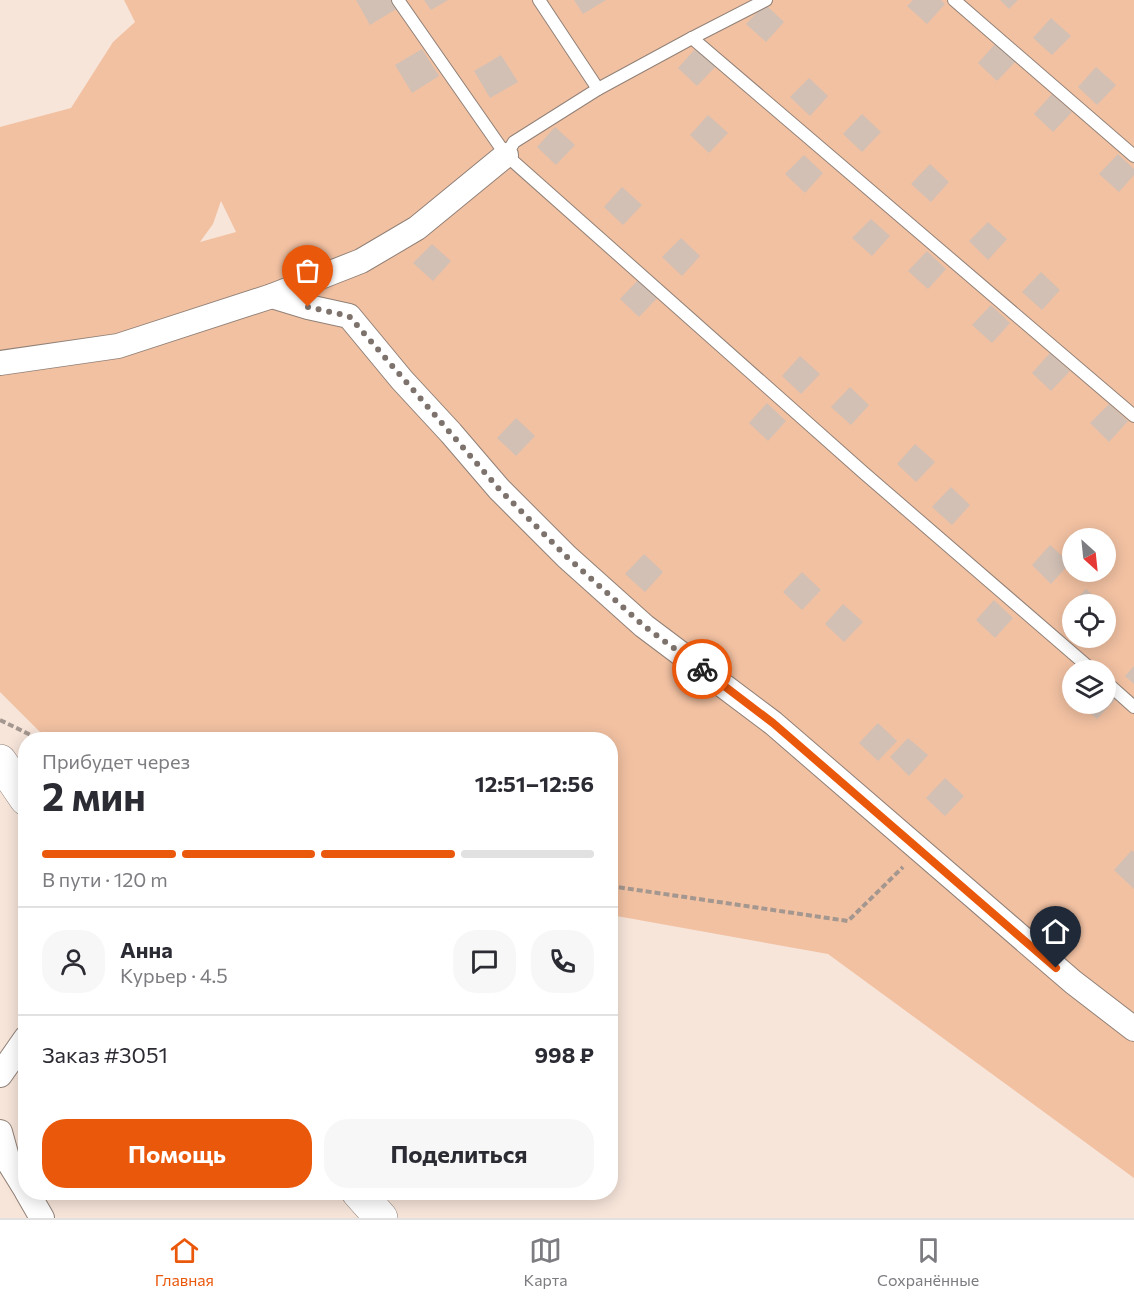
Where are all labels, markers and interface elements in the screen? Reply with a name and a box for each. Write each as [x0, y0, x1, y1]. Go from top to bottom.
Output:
pin [282, 245, 333, 307]
icon: bag [291, 254, 324, 287]
north arrow [1062, 528, 1116, 582]
map controls [1062, 528, 1116, 714]
button: locate [1062, 594, 1116, 648]
courier [672, 639, 732, 699]
icon: bike [686, 653, 719, 686]
button: layers [1062, 660, 1116, 714]
text: Прибудет через [42, 749, 190, 773]
text: 12:51–12:56 [475, 770, 594, 797]
text: 2 мин [42, 771, 146, 819]
text: В пути · 120 m [42, 867, 168, 891]
pin [1030, 906, 1081, 968]
icon: home [1039, 915, 1072, 948]
button: person [42, 930, 105, 993]
button: chat [453, 930, 516, 993]
button: phone [531, 930, 594, 993]
text: Анна [120, 936, 173, 963]
text: Курьер · 4.5 [120, 963, 228, 987]
text: Заказ #3051 [42, 1041, 168, 1068]
text: 998 ₽ [535, 1041, 594, 1068]
button: Помощь [42, 1119, 312, 1188]
button: Поделиться [324, 1119, 594, 1188]
tab: Главная [155, 1234, 214, 1289]
tab: Карта [524, 1234, 568, 1289]
tab: Сохранённые [877, 1234, 979, 1289]

